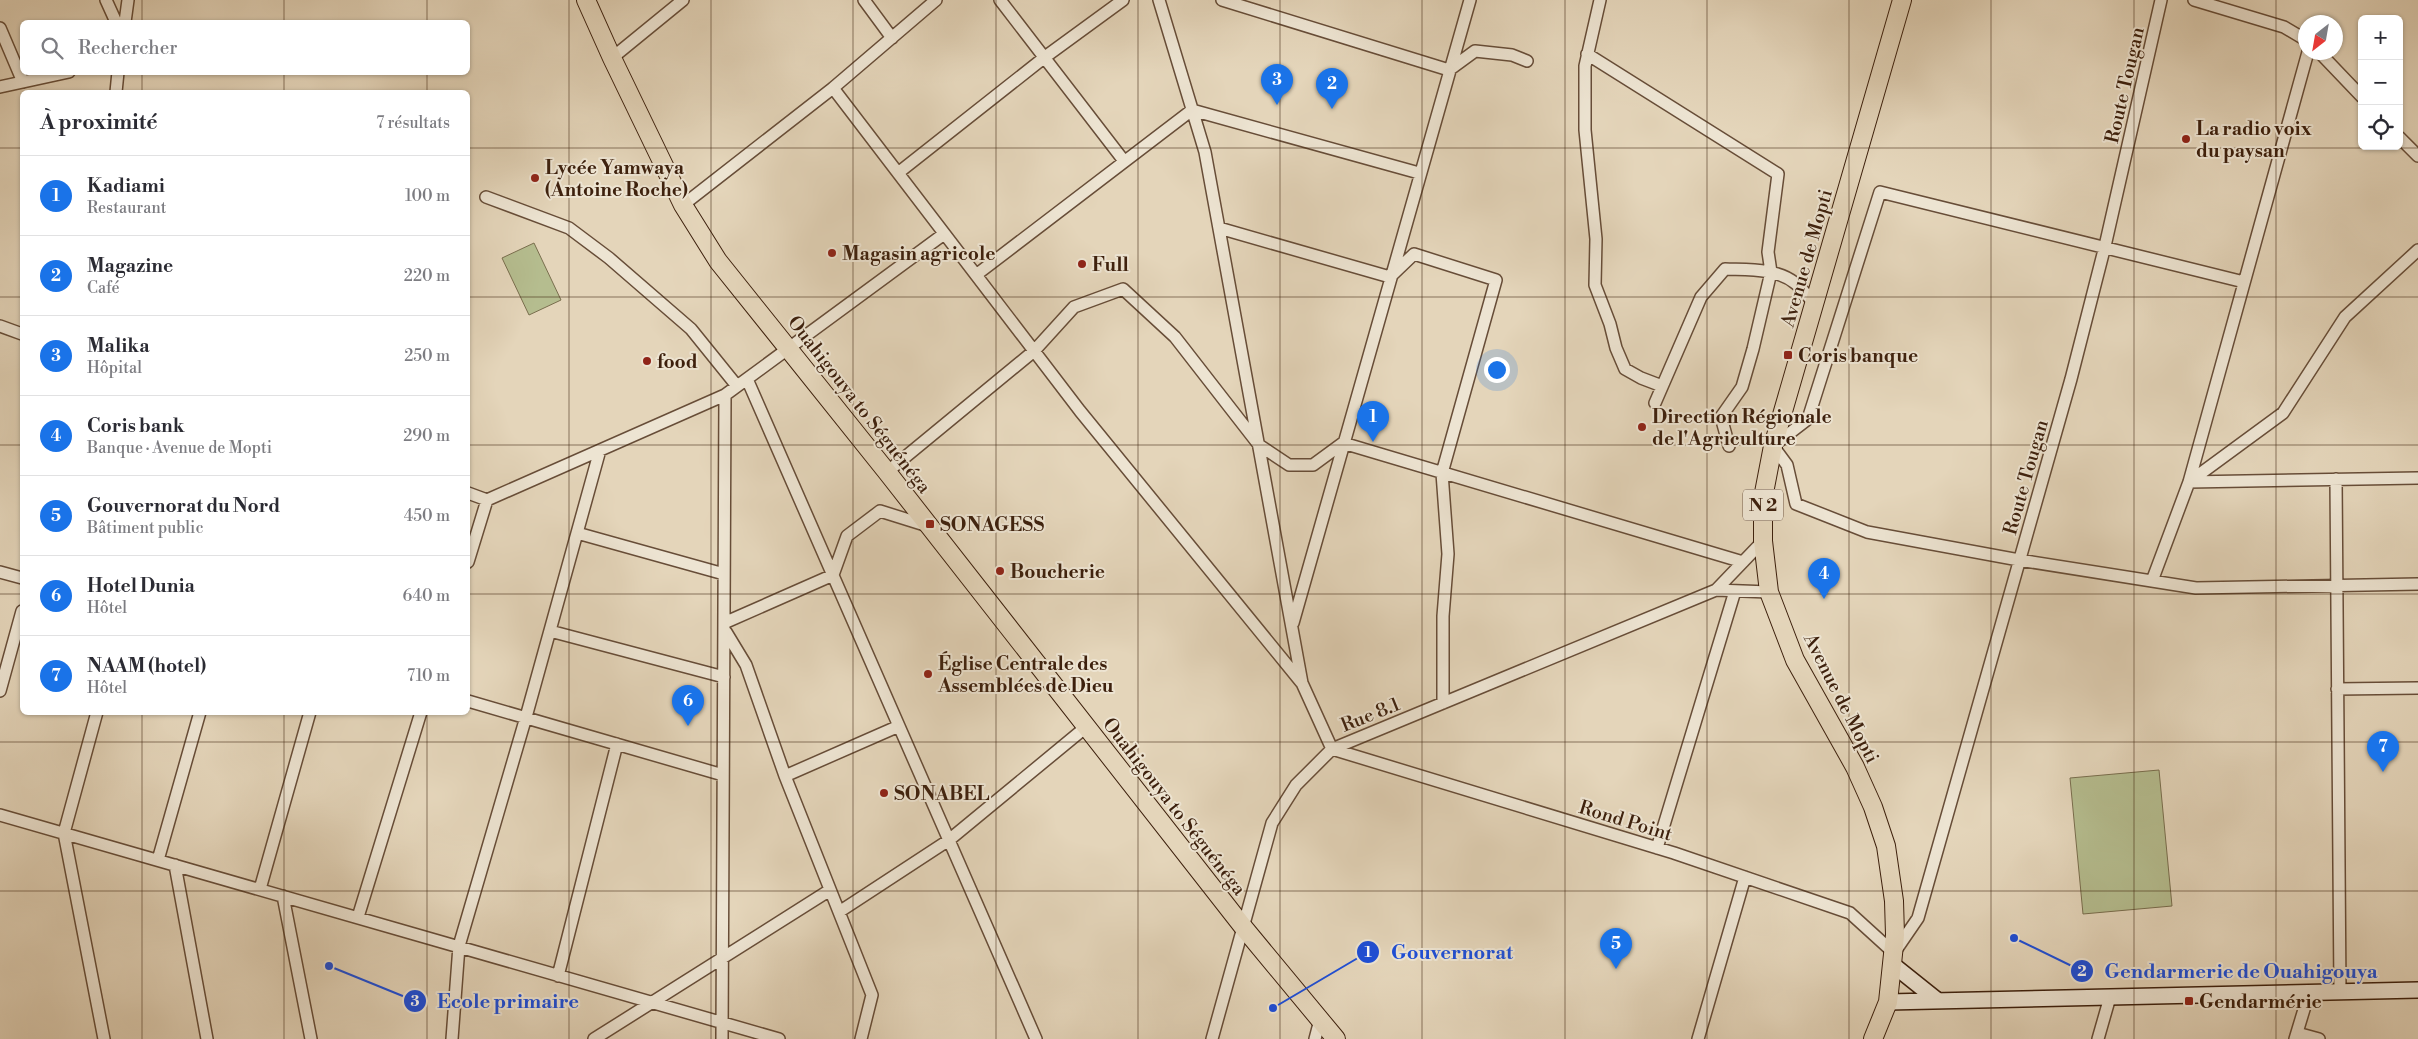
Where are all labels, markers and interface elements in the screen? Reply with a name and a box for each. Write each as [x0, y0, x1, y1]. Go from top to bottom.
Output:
north arrow [2298, 15, 2343, 60]
map controls [2358, 15, 2403, 150]
button: + [2358, 15, 2403, 60]
search box [20, 20, 470, 75]
street label: Route Tougan [2100, 25, 2150, 146]
icon: search [38, 34, 66, 62]
text: Rechercher [78, 36, 177, 60]
button: − [2358, 60, 2403, 105]
pin: 3 [1261, 64, 1293, 105]
pin: 2 [1316, 68, 1348, 109]
button: locate [2358, 105, 2403, 150]
text: À proximité [40, 110, 157, 136]
text: 7 résultats [376, 113, 450, 133]
place label: La radio voix du paysan [2196, 117, 2312, 163]
marker: La radio voix du paysan [2180, 133, 2192, 145]
place label: Lycée Yamwaya (Antoine Roche) [545, 156, 688, 202]
marker: Lycée Yamwaya (Antoine Roche) [529, 172, 541, 184]
text: Kadiami [87, 174, 165, 198]
text: 1 [52, 186, 60, 206]
text: 100 m [405, 186, 450, 206]
street label: Avenue de Mopti [1776, 187, 1838, 331]
text: Restaurant [87, 198, 166, 218]
place label: Magasin agricole [842, 242, 995, 266]
marker: Magasin agricole [826, 247, 838, 259]
place label: Full [1092, 253, 1129, 277]
text: Magazine [87, 254, 173, 278]
marker: Full [1076, 258, 1088, 270]
text: 2 [51, 266, 61, 286]
text: 220 m [404, 266, 450, 286]
text: Café [87, 278, 120, 298]
street label: Ouahigouya to Séguénéga [782, 311, 936, 499]
text: Malika [87, 334, 149, 358]
place label: Coris banque [1798, 344, 1918, 368]
text: 3 [51, 346, 61, 366]
text: 250 m [404, 346, 450, 366]
marker: Coris banque [1782, 349, 1794, 361]
place label: food [657, 350, 698, 374]
marker: food [641, 355, 653, 367]
your location [1484, 357, 1510, 383]
text: Hôpital [87, 358, 142, 378]
pin: 1 [1357, 401, 1389, 442]
place label: Direction Régionale de l'Agriculture [1652, 405, 1832, 451]
text: Coris bank [87, 414, 185, 438]
street label: Route Tougan [1998, 417, 2054, 538]
marker: Direction Régionale de l'Agriculture [1636, 421, 1648, 433]
text: 4 [51, 426, 61, 446]
text: 290 m [403, 426, 450, 446]
text: Banque · Avenue de Mopti [87, 438, 272, 458]
road number: N 2 [1743, 490, 1783, 520]
text: Gouvernorat du Nord [87, 494, 280, 518]
text: 5 [51, 506, 61, 526]
text: 450 m [404, 506, 450, 526]
place label: SONAGESS [940, 513, 1044, 537]
text: Bâtiment public [87, 518, 203, 538]
marker: SONAGESS [924, 518, 936, 530]
pin: 4 [1808, 558, 1840, 599]
place label: Boucherie [1010, 560, 1105, 584]
marker: Boucherie [994, 565, 1006, 577]
text: Hotel Dunia [87, 574, 195, 598]
text: 6 [51, 586, 61, 606]
text: 640 m [403, 586, 450, 606]
text: Hôtel [87, 598, 127, 618]
street label: Avenue de Mopti [1798, 629, 1884, 767]
place label: Église Centrale des Assemblées de Dieu [937, 651, 1114, 698]
text: NAAM (hotel) [87, 654, 206, 678]
text: 7 [51, 666, 61, 686]
text: 710 m [407, 666, 450, 686]
marker: Église Centrale des Assemblées de Dieu [922, 668, 934, 680]
text: Hôtel [87, 678, 127, 698]
pin: 6 [672, 685, 704, 726]
street label: Rue 8.1 [1337, 692, 1404, 738]
street label: Ouahigouya to Séguénéga [1097, 713, 1251, 901]
pin: 7 [2367, 731, 2399, 772]
place label: SONABEL [894, 782, 989, 806]
marker: SONABEL [878, 787, 890, 799]
street label: Rond Point [1576, 795, 1676, 847]
pin: 5 [1600, 928, 1632, 969]
callout: Gouvernorat [1356, 935, 1523, 970]
text: Gouvernorat [1391, 941, 1514, 966]
text: 1 [1364, 943, 1372, 962]
callout: Gendarmerie de Ouahigouya [2069, 953, 2388, 988]
text: Gendarmerie de Ouahigouya [2104, 960, 2378, 985]
text: 2 [2077, 962, 2087, 981]
callout: Ecole primaire [402, 983, 590, 1018]
text: Ecole primaire [437, 990, 579, 1015]
place label: Gendarmérie [2199, 990, 2322, 1014]
text: 3 [410, 992, 420, 1011]
marker: Gendarmérie [2183, 995, 2195, 1007]

